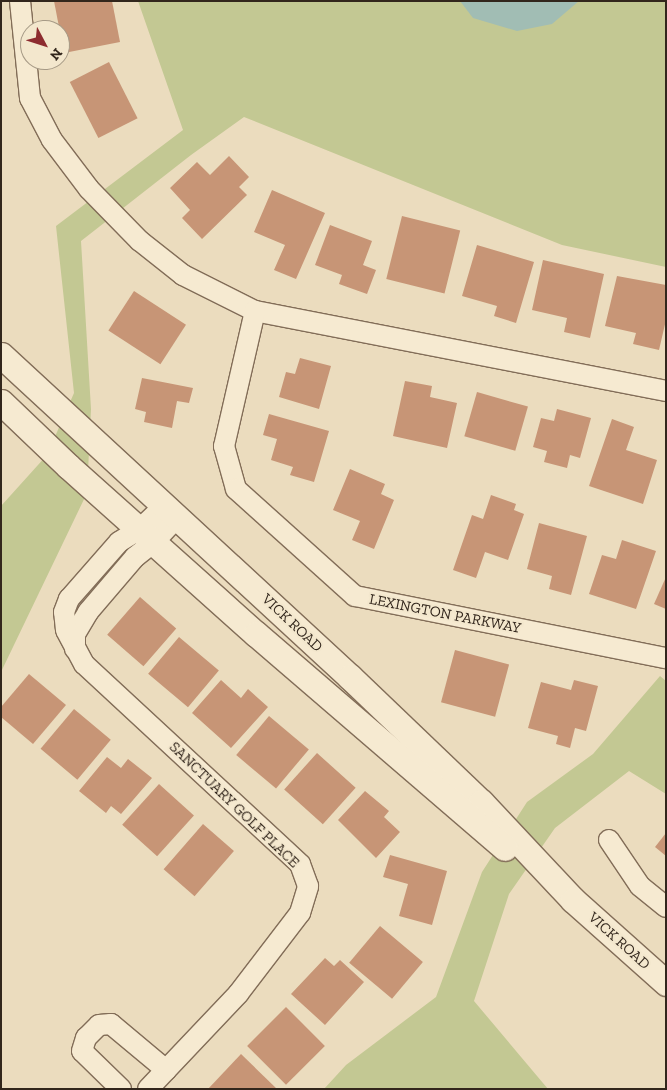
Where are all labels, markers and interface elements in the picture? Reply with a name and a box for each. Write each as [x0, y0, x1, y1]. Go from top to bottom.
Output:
north arrow [20, 20, 70, 70]
text: N [46, 45, 66, 64]
street label: VICK ROAD [258, 590, 326, 656]
street label: LEXINGTON PARKWAY [368, 590, 522, 638]
street label: SANCTUARY GOLF PLACE [165, 738, 303, 872]
street label: VICK ROAD [584, 909, 654, 973]

